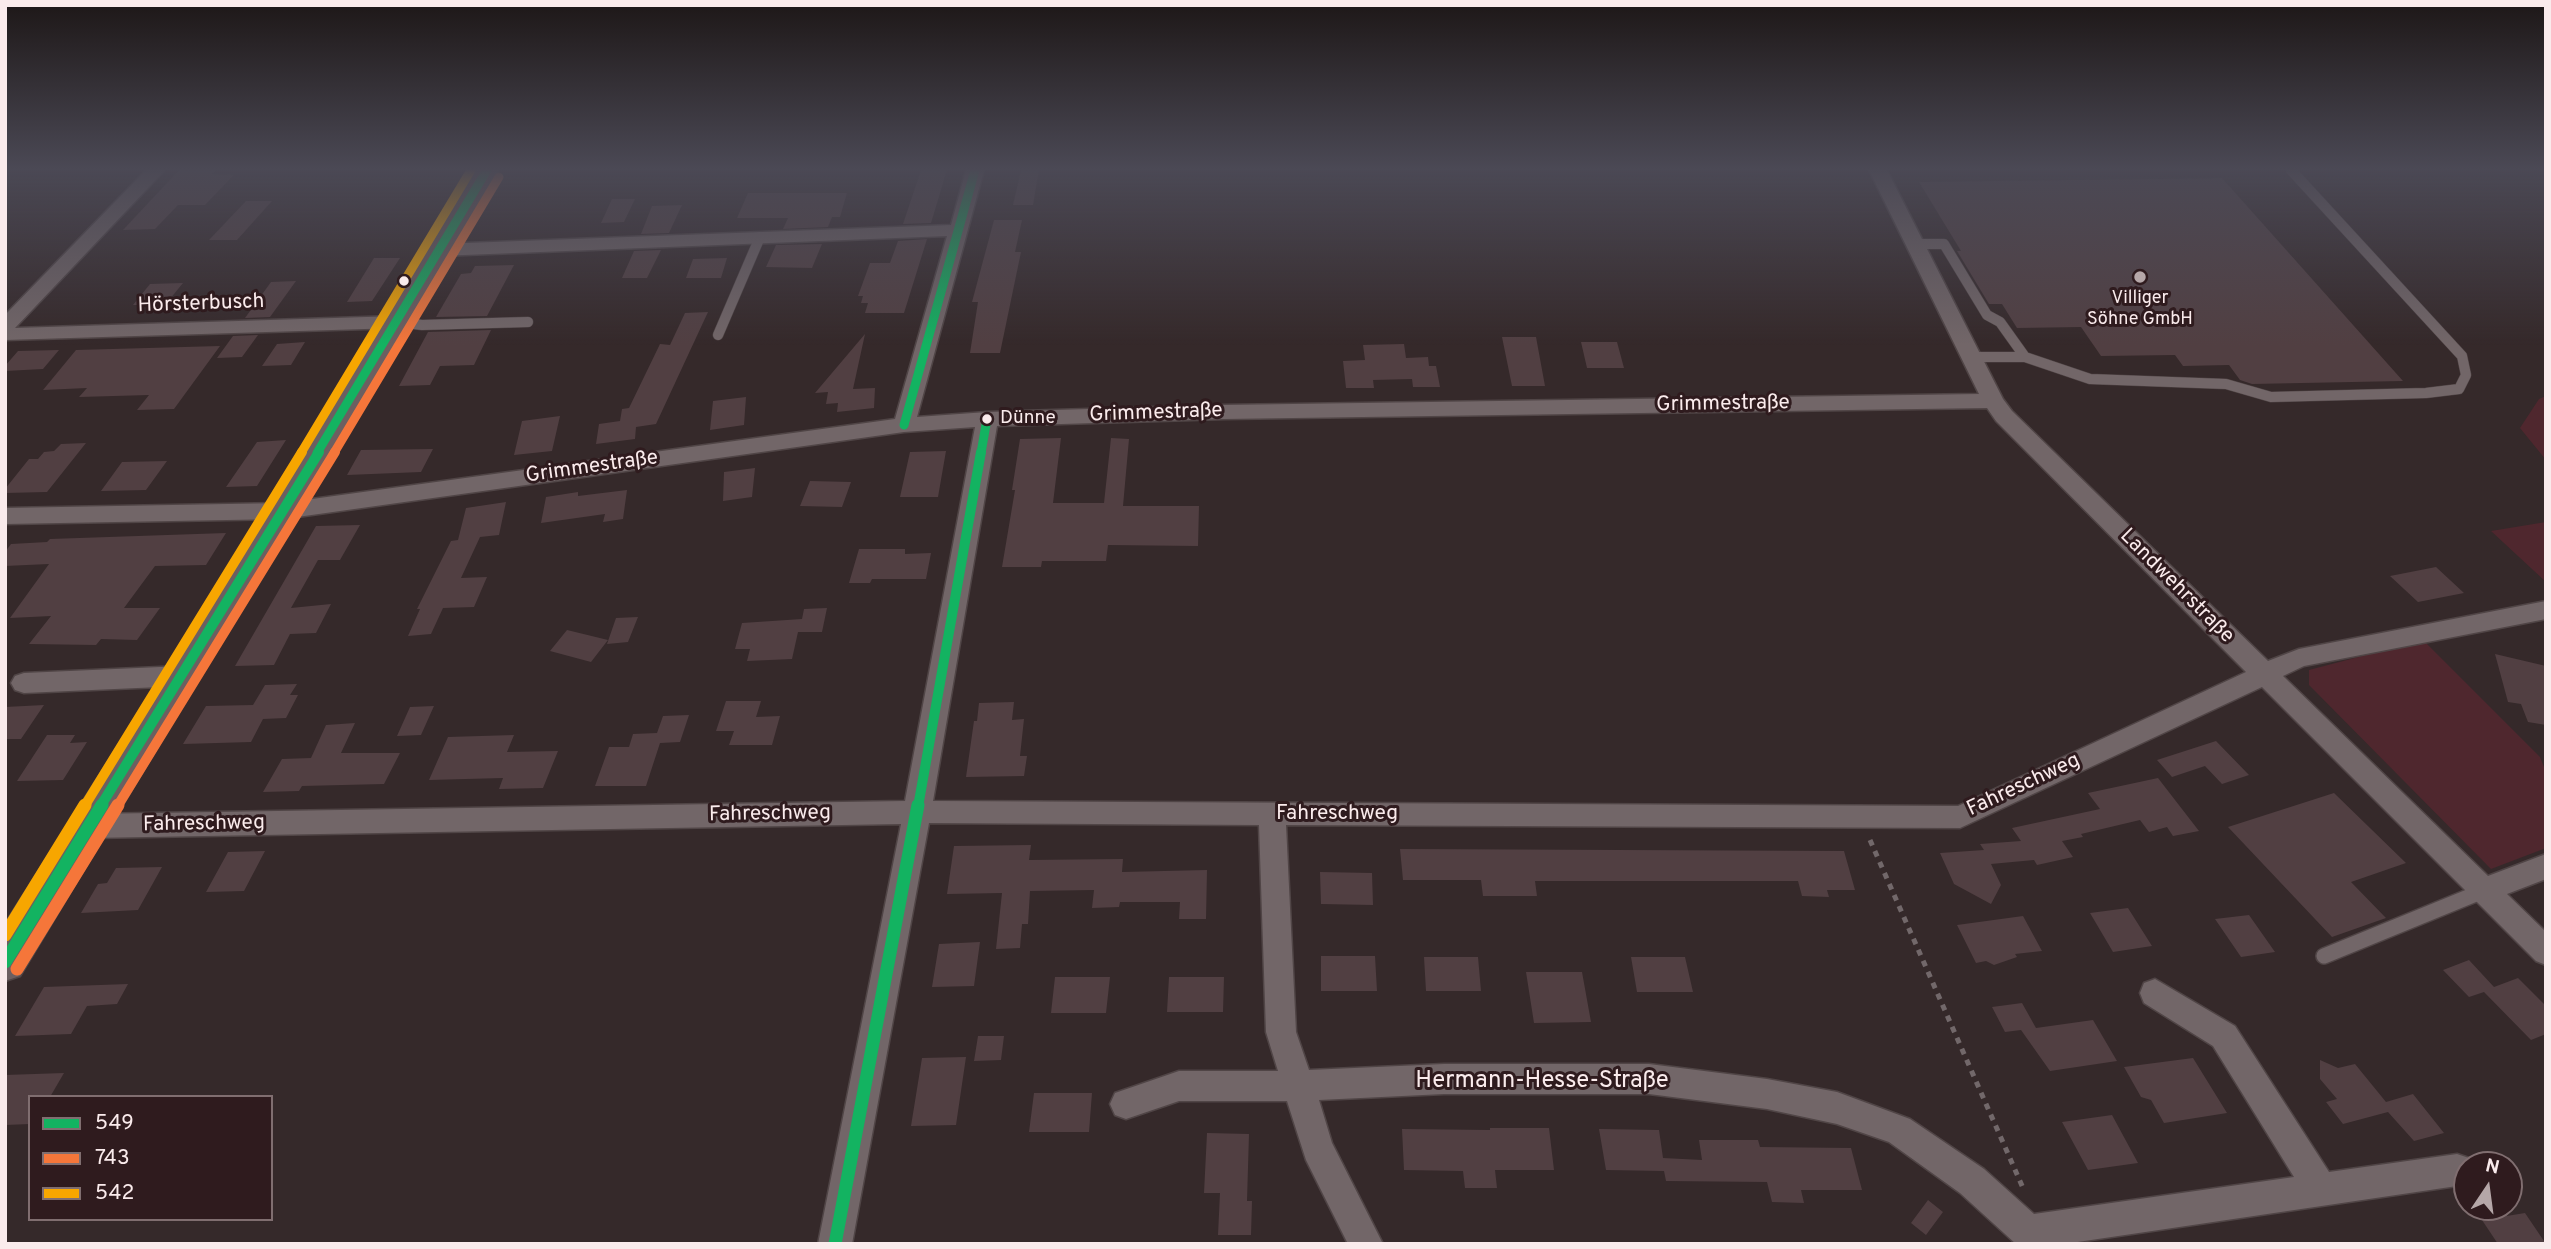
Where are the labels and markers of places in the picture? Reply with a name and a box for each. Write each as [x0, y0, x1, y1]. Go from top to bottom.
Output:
marker: Villiger Söhne GmbH [2132, 269, 2148, 285]
unlabelled marker [397, 274, 411, 288]
place label: Villiger Söhne GmbH [2087, 288, 2193, 330]
place label: Dünne [1000, 408, 1056, 430]
marker: Dünne [980, 412, 994, 426]

